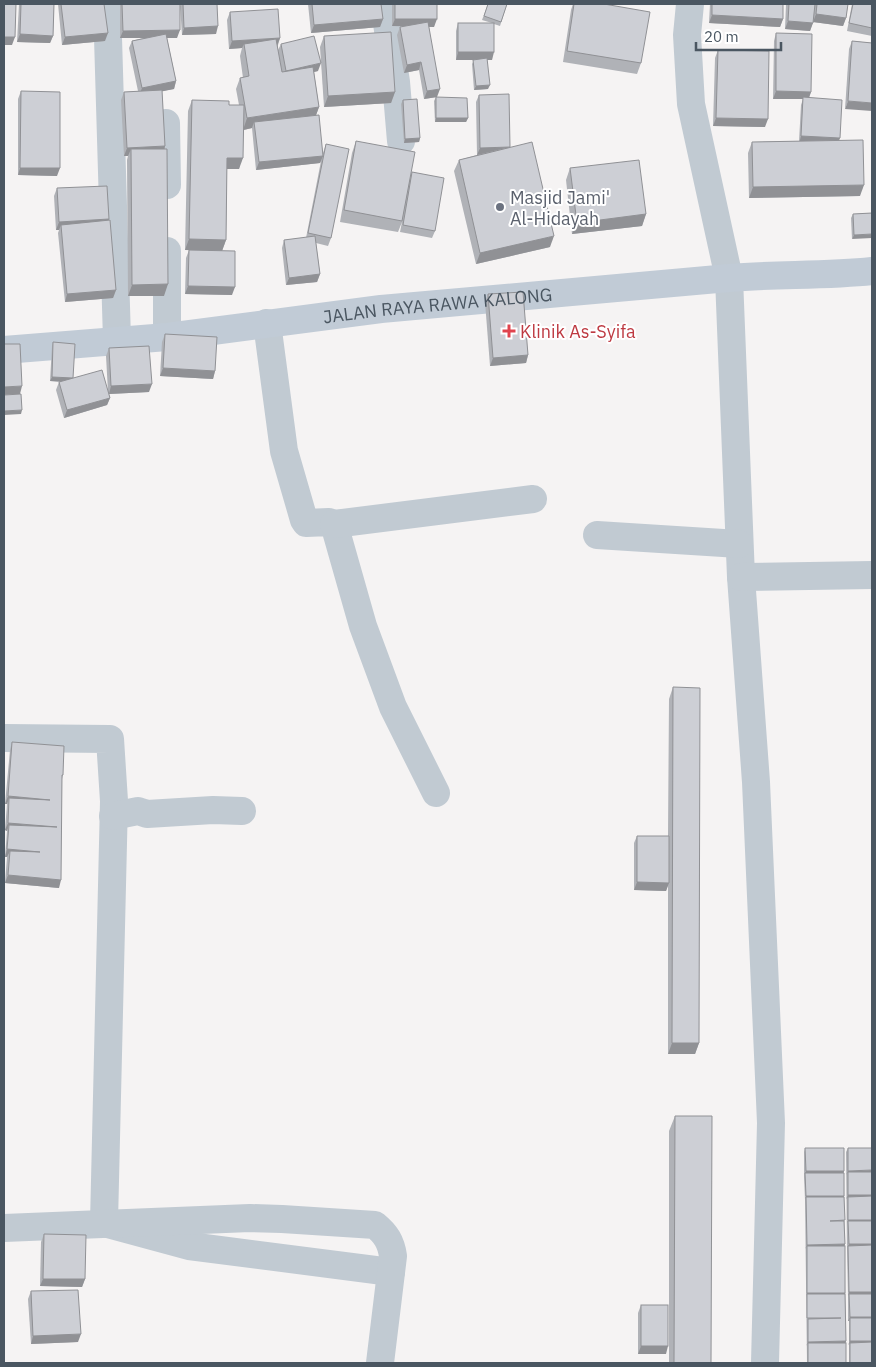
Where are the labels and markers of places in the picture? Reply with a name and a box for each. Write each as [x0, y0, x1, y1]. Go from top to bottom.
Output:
place label: Masjid Jami' Al-Hidayah [510, 186, 610, 230]
marker: Masjid Jami' Al-Hidayah [494, 201, 506, 213]
place label: Klinik As-Syifa [520, 320, 636, 343]
marker: Klinik As-Syifa [502, 324, 516, 338]

